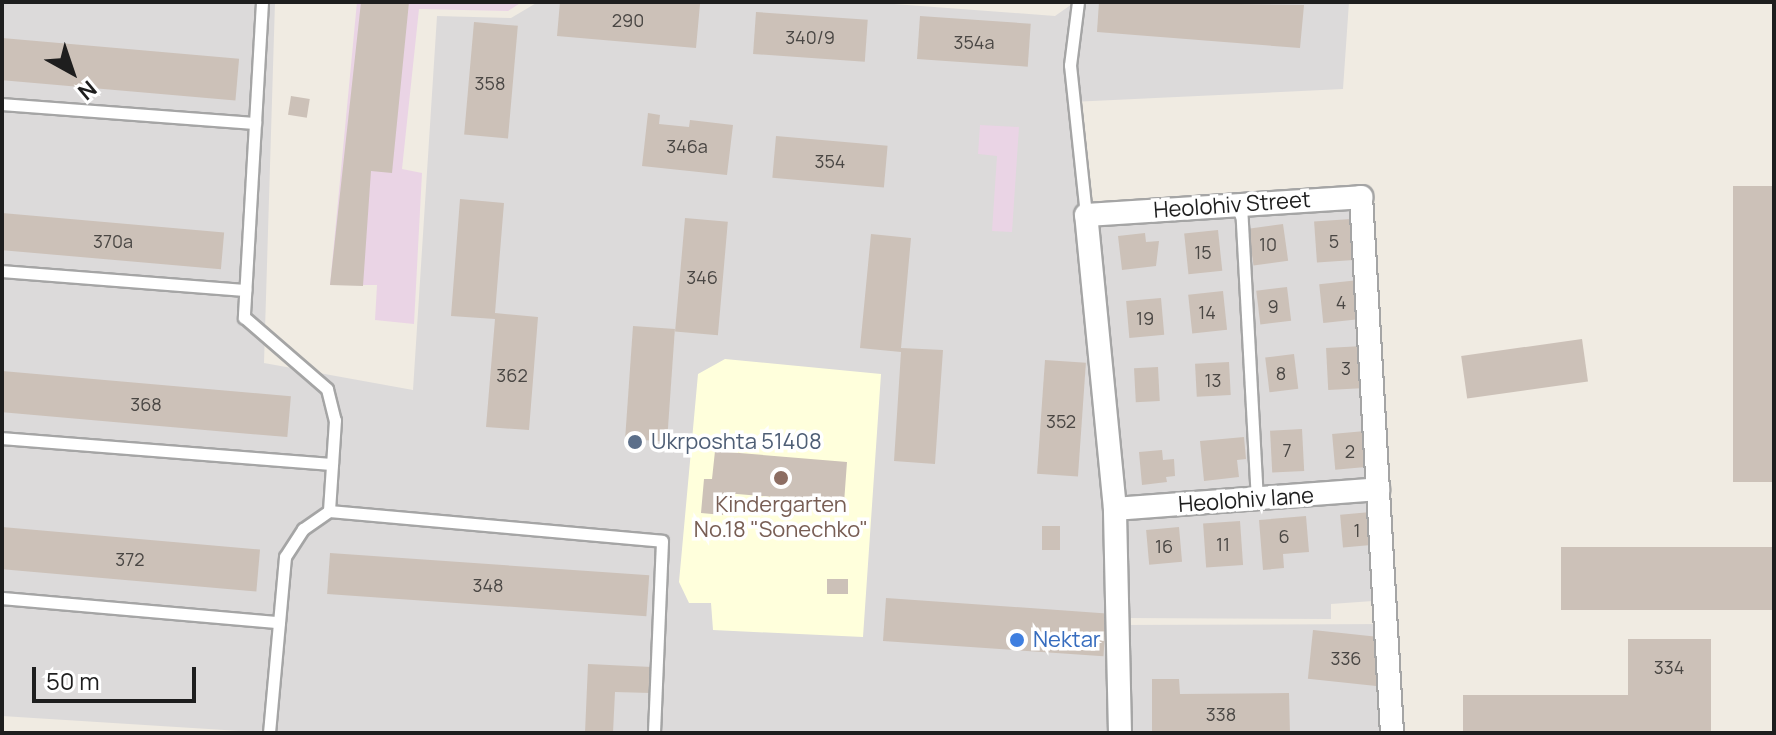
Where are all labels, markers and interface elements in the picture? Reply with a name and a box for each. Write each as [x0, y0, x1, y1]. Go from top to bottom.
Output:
house number: 290 [612, 9, 644, 31]
house number: 340/9 [785, 26, 835, 48]
house number: 354а [954, 31, 994, 53]
north arrow [32, 32, 112, 112]
house number: 358 [475, 72, 505, 94]
text: N [72, 74, 103, 107]
house number: 346а [666, 135, 708, 157]
house number: 354 [815, 150, 845, 172]
street label: Heolohiv Street [1153, 186, 1311, 224]
house number: 370а [93, 230, 133, 252]
house number: 5 [1329, 230, 1339, 252]
house number: 10 [1259, 233, 1277, 255]
house number: 15 [1194, 241, 1212, 263]
house number: 346 [686, 266, 718, 288]
house number: 4 [1336, 291, 1346, 313]
house number: 9 [1267, 295, 1279, 317]
house number: 14 [1198, 301, 1216, 323]
house number: 19 [1136, 307, 1154, 329]
house number: 3 [1341, 357, 1351, 379]
house number: 8 [1276, 362, 1286, 384]
house number: 362 [496, 364, 528, 386]
house number: 13 [1205, 369, 1221, 391]
house number: 368 [130, 393, 162, 415]
house number: 352 [1046, 410, 1076, 432]
place label: Ukrposhta 51408 [651, 429, 822, 455]
marker: Ukrposhta 51408 [626, 433, 644, 451]
house number: 7 [1282, 439, 1292, 461]
house number: 2 [1345, 440, 1355, 462]
marker: Kindergarten No.18 "Sonechko" [772, 469, 790, 487]
street label: Heolohiv lane [1177, 482, 1315, 518]
place label: Kindergarten No.18 "Sonechko" [694, 491, 868, 542]
house number: 1 [1353, 519, 1361, 541]
house number: 6 [1278, 525, 1290, 547]
house number: 11 [1216, 533, 1230, 555]
house number: 16 [1155, 535, 1173, 557]
house number: 372 [115, 548, 145, 570]
house number: 348 [472, 574, 504, 596]
place label: Nektar [1033, 627, 1101, 653]
marker: Nektar [1008, 631, 1026, 649]
house number: 336 [1330, 647, 1362, 669]
scale bar [36, 651, 200, 701]
house number: 334 [1654, 656, 1684, 678]
text: 50 m [46, 664, 100, 697]
house number: 338 [1206, 703, 1236, 725]

